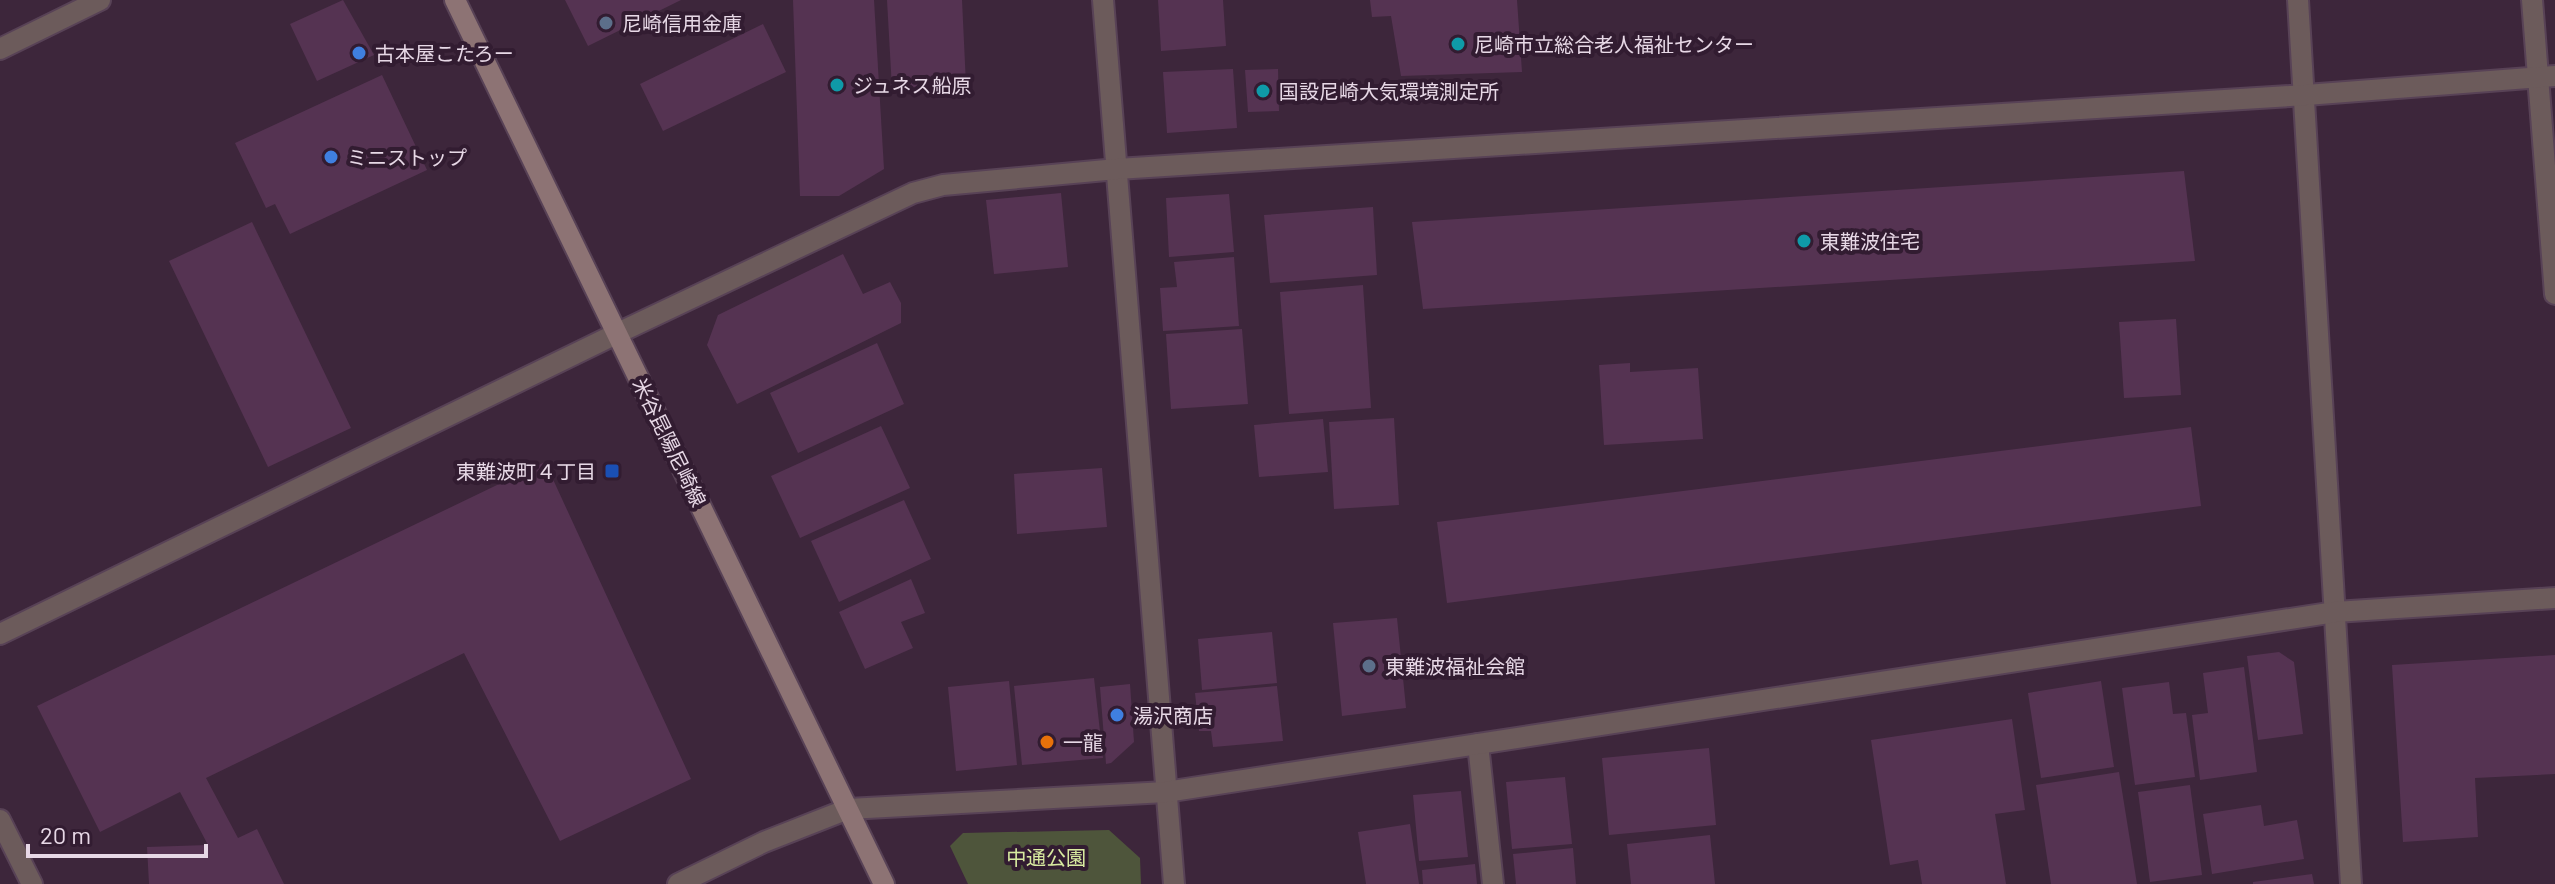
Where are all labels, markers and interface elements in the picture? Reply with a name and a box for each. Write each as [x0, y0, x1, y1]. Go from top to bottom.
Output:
place label: 尼崎信用金庫 [622, 11, 742, 35]
marker: 尼崎信用金庫 [597, 14, 615, 32]
place label: 尼崎市立総合老人福祉センター [1474, 32, 1754, 56]
marker: 尼崎市立総合老人福祉センター [1449, 35, 1467, 53]
place label: 古本屋こたろー [375, 41, 514, 65]
marker: 古本屋こたろー [350, 44, 368, 62]
place label: ジュネス船原 [853, 73, 972, 97]
marker: ジュネス船原 [828, 76, 846, 94]
place label: 国設尼崎大気環境測定所 [1279, 79, 1499, 103]
marker: 国設尼崎大気環境測定所 [1254, 82, 1272, 100]
place label: ミニストップ [347, 145, 467, 169]
marker: ミニストップ [322, 148, 340, 166]
place label: 東難波住宅 [1820, 229, 1920, 253]
marker: 東難波住宅 [1795, 232, 1813, 250]
street label: 米谷昆陽尼崎線 [629, 374, 711, 510]
place label: 東難波町４丁目 [456, 459, 596, 483]
marker: 東難波町４丁目 [603, 462, 621, 480]
place label: 東難波福祉会館 [1385, 654, 1525, 678]
marker: 東難波福祉会館 [1360, 657, 1378, 675]
place label: 湯沢商店 [1133, 703, 1213, 727]
marker: 湯沢商店 [1108, 706, 1126, 724]
place label: 一龍 [1063, 730, 1103, 754]
marker: 一龍 [1038, 733, 1056, 751]
scale bar [28, 808, 206, 858]
text: 20 m [40, 820, 91, 849]
park label: 中通公園 [1006, 845, 1086, 869]

